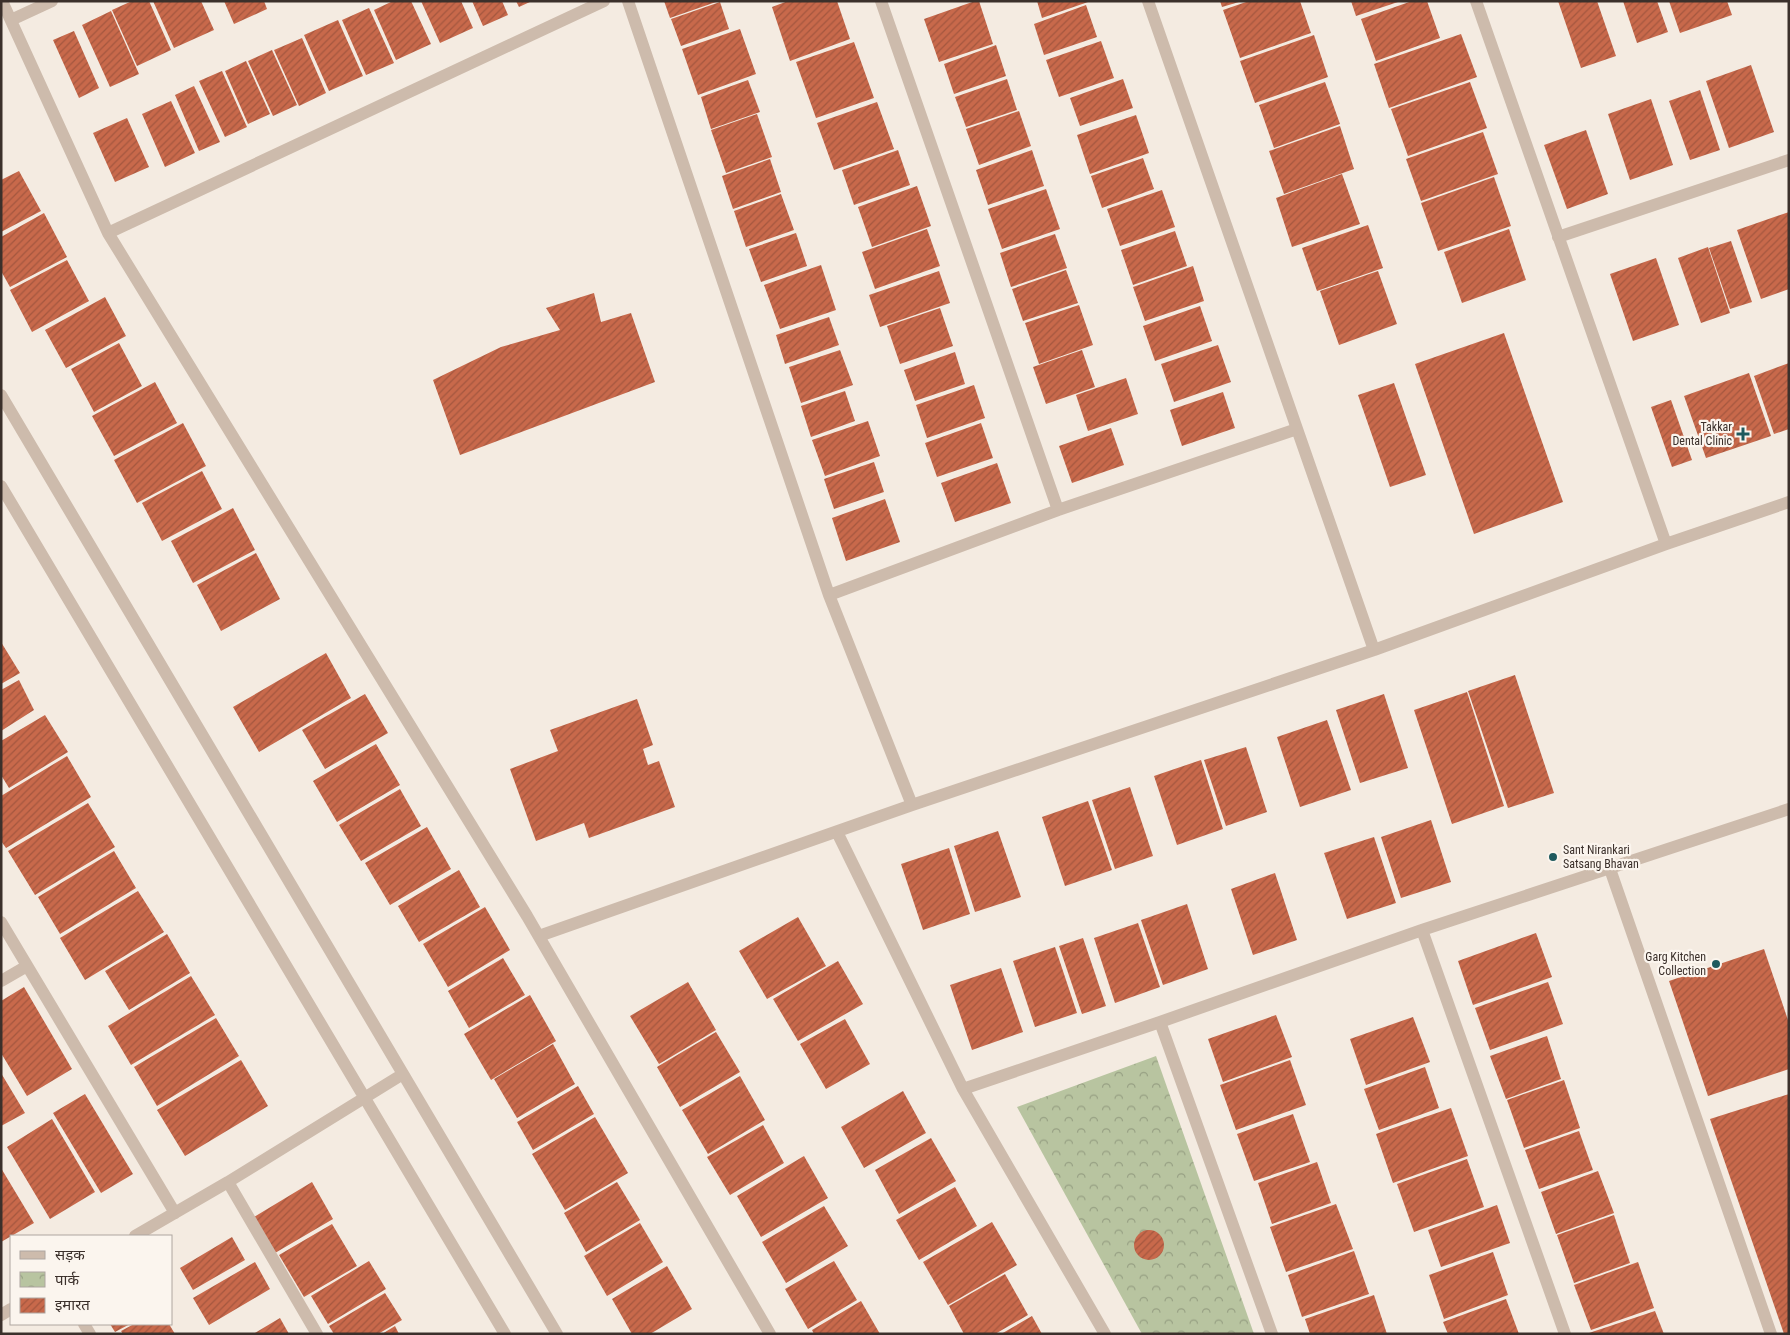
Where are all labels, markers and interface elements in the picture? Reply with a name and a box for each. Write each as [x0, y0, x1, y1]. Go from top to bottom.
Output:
place label: Takkar Dental Clinic [1672, 420, 1732, 448]
marker: Takkar Dental Clinic [1736, 427, 1750, 441]
place label: Sant Nirankari Satsang Bhavan [1563, 843, 1639, 871]
marker: Sant Nirankari Satsang Bhavan [1547, 851, 1559, 863]
place label: Garg Kitchen Collection [1645, 950, 1706, 978]
marker: Garg Kitchen Collection [1710, 958, 1722, 970]
legend [10, 1235, 172, 1325]
text: सड़क [55, 1246, 85, 1264]
text: पार्क [55, 1271, 79, 1289]
text: इमारत [55, 1296, 90, 1314]

